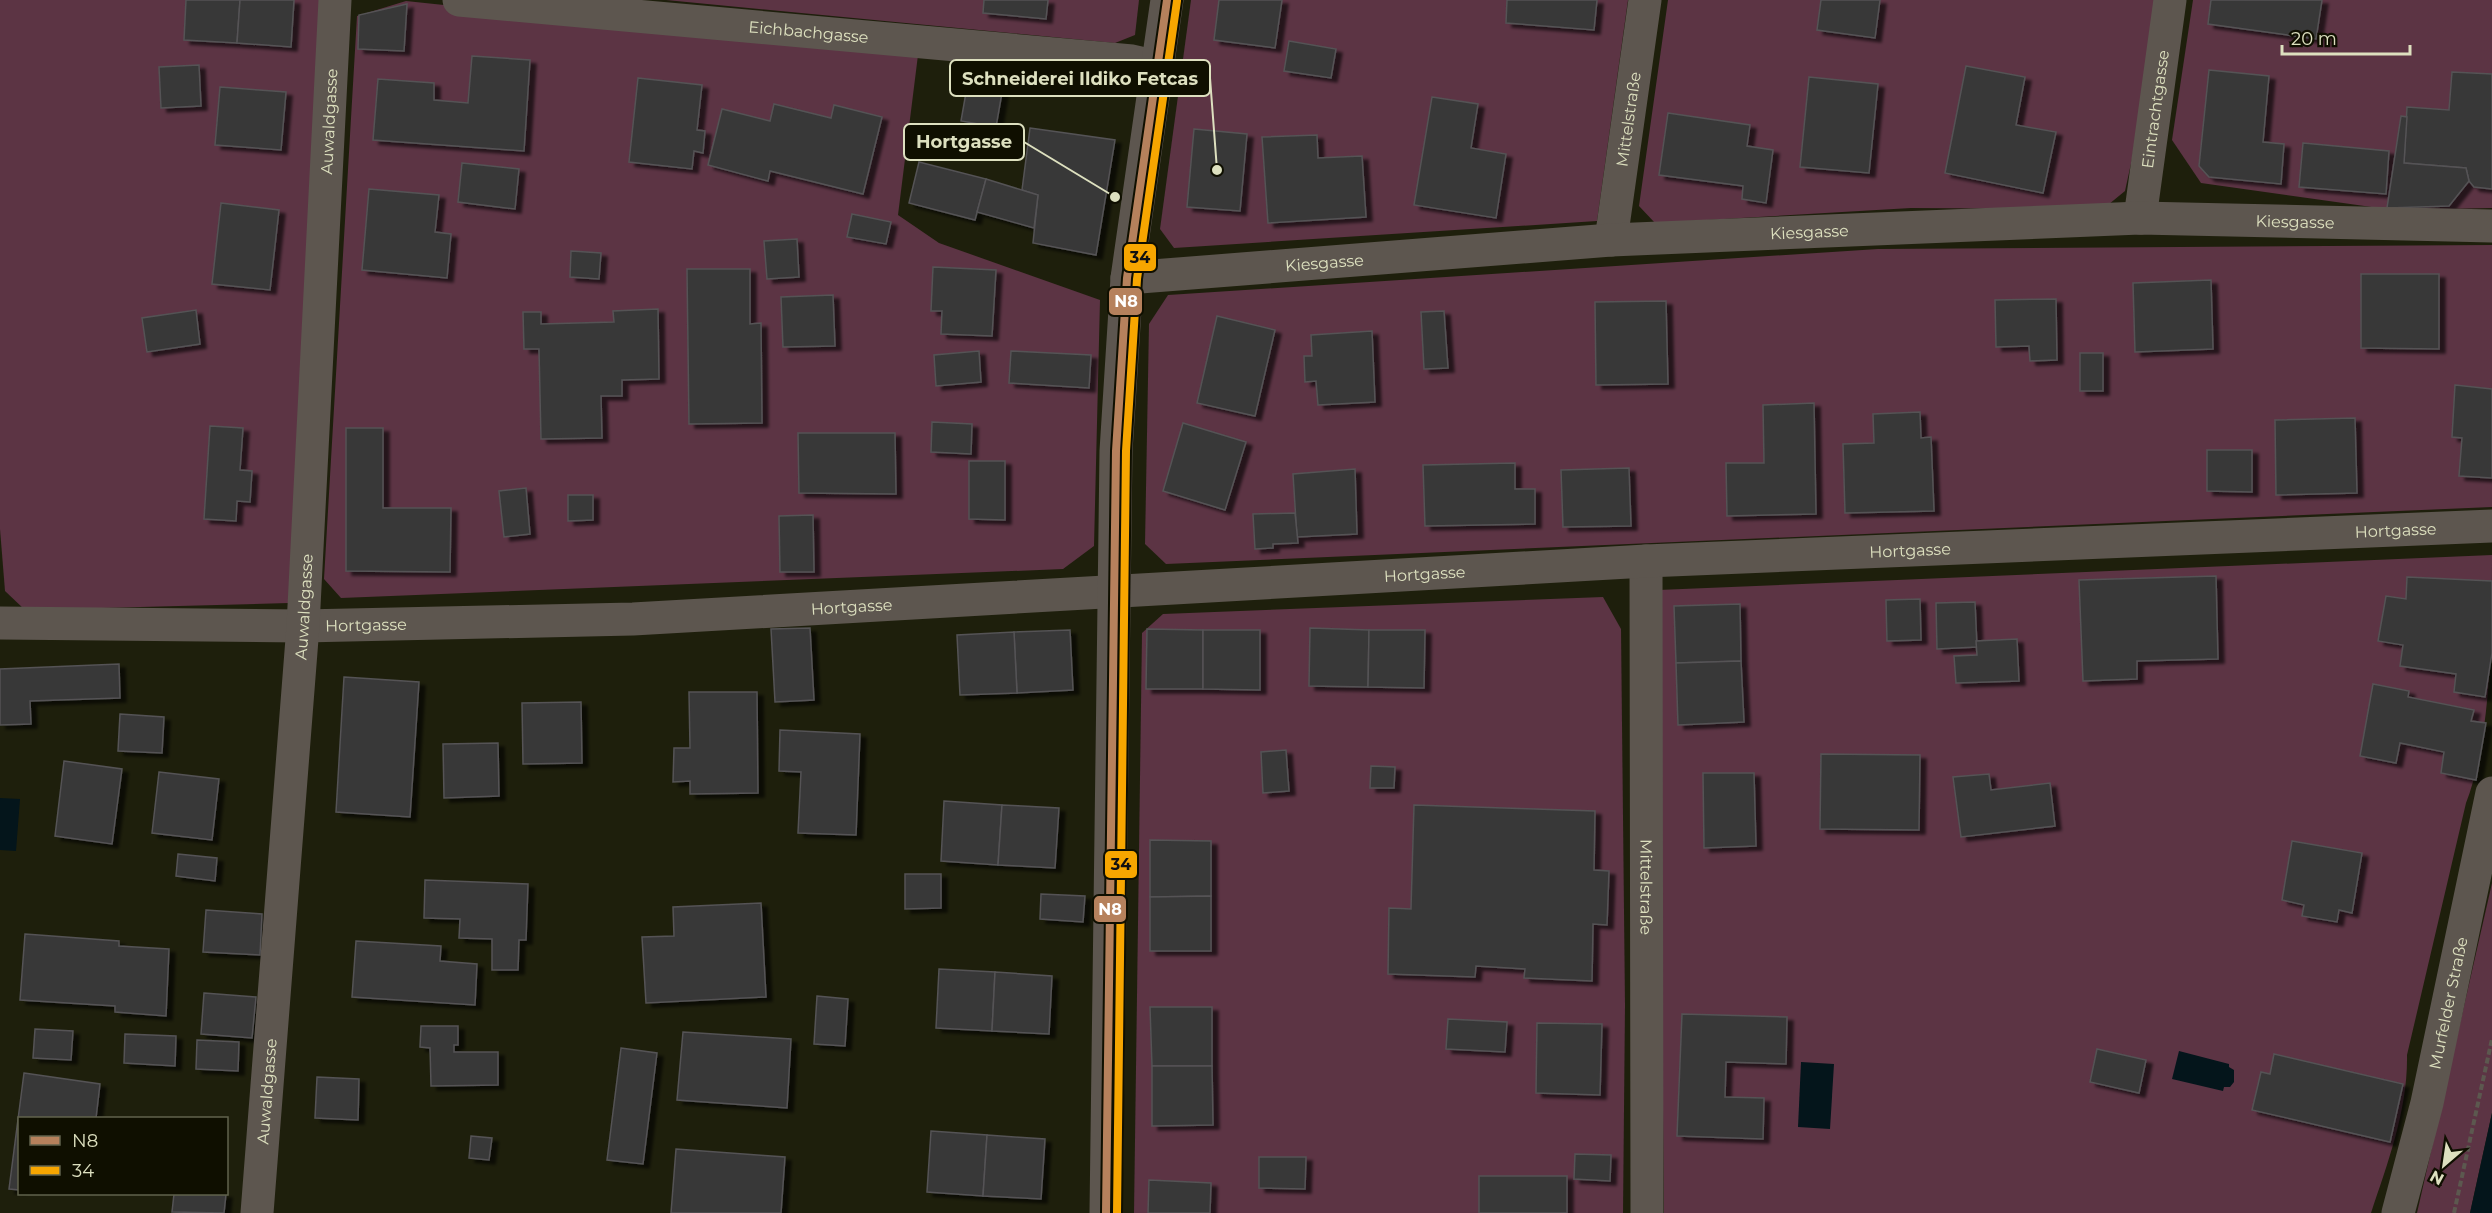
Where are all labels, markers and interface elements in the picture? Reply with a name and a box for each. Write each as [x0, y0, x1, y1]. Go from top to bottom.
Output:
street label: Eichbachgasse [748, 17, 869, 47]
scale bar [2282, 18, 2410, 56]
text: 20 m [2291, 28, 2337, 50]
street label: Eintrachtgasse [2138, 49, 2173, 169]
callout: Schneiderei Ildiko Fetcas [950, 60, 1210, 96]
street label: Auwaldgasse [317, 68, 341, 175]
text: Schneiderei Ildiko Fetcas [962, 68, 1198, 90]
street label: Mittelstraße [1612, 71, 1645, 168]
callout: Hortgasse [904, 124, 1024, 160]
text: Hortgasse [916, 131, 1012, 153]
street label: Kiesgasse [2255, 212, 2335, 232]
street label: Kiesgasse [1770, 221, 1849, 243]
line badge: 34 [1123, 243, 1157, 272]
text: 34 [1129, 248, 1150, 267]
street label: Kiesgasse [1284, 250, 1365, 276]
line badge: N8 [1108, 287, 1143, 316]
text: N8 [1114, 292, 1138, 311]
street label: Hortgasse [2354, 519, 2437, 542]
street label: Hortgasse [1869, 539, 1951, 562]
street label: Auwaldgasse [291, 553, 317, 661]
street label: Hortgasse [1383, 562, 1466, 586]
street label: Hortgasse [810, 595, 893, 619]
street label: Hortgasse [325, 615, 407, 636]
street label: Mittelstraße [1636, 839, 1656, 935]
line badge: 34 [1104, 850, 1138, 879]
text: 34 [1110, 855, 1131, 874]
line badge: N8 [1093, 895, 1127, 923]
text: N8 [1098, 900, 1122, 919]
street label: Murfelder Straße [2425, 935, 2472, 1071]
street label: Auwaldgasse [253, 1038, 281, 1145]
legend [18, 1117, 228, 1195]
text: N8 [72, 1130, 98, 1152]
north arrow [2414, 1135, 2474, 1195]
text: 34 [72, 1160, 94, 1182]
text: N [2427, 1166, 2447, 1189]

